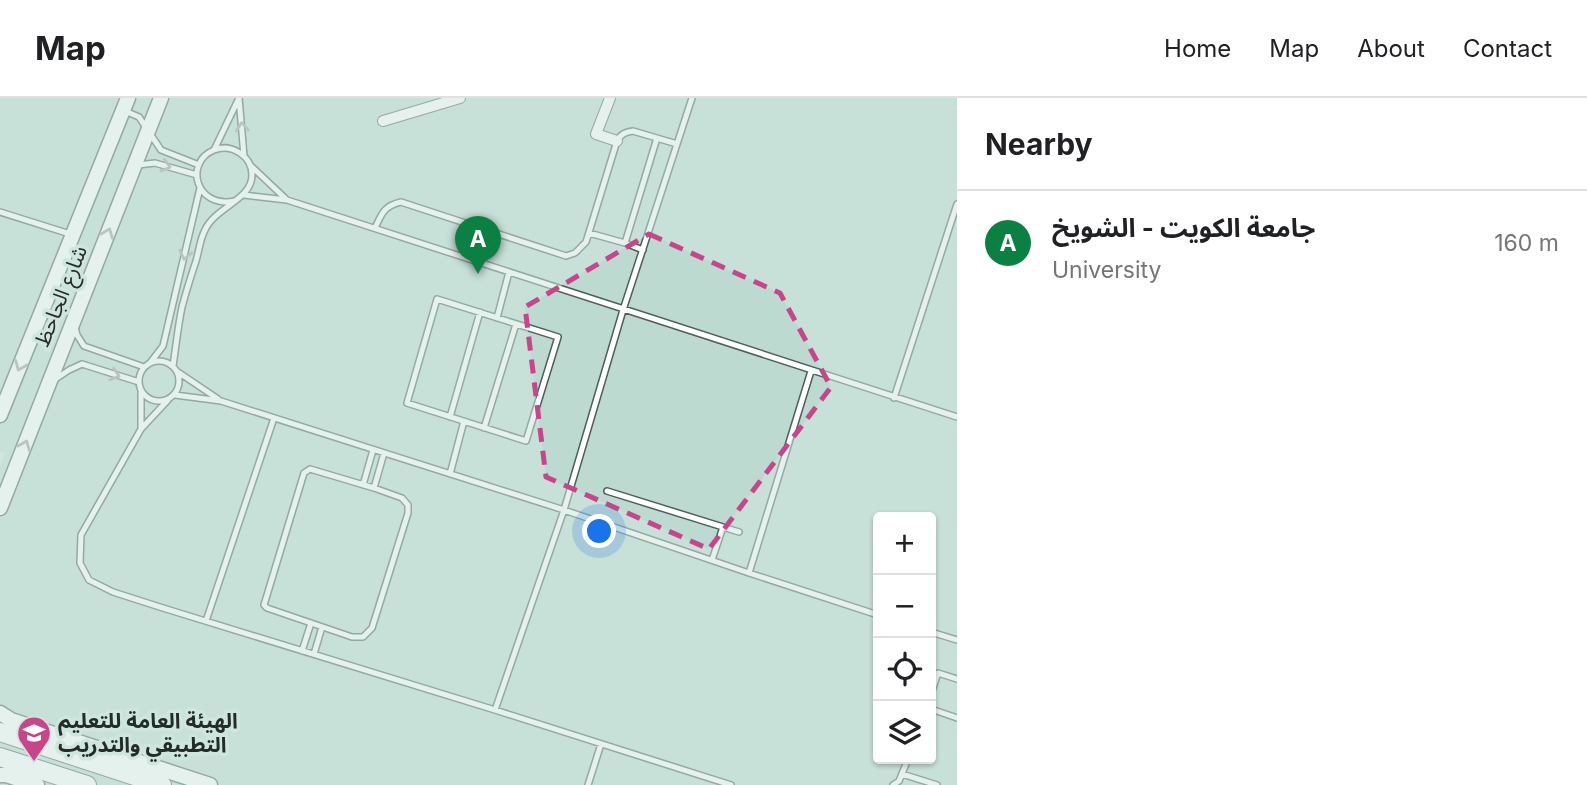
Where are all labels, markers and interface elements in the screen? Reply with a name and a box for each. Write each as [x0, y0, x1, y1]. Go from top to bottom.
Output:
text: Map [35, 28, 106, 68]
text: Home [1164, 34, 1231, 63]
text: Map [1269, 34, 1319, 63]
text: About [1357, 34, 1425, 63]
text: Contact [1463, 34, 1552, 63]
one-way arrow [235, 121, 250, 132]
text: Nearby [985, 126, 1093, 162]
one-way arrow [160, 158, 172, 173]
text: جامعة الكويت - الشويخ [1052, 212, 1315, 243]
pin: A [455, 216, 501, 274]
one-way arrow [100, 228, 114, 240]
text: A [999, 229, 1017, 257]
text: 160 m [1494, 229, 1559, 257]
street label: شارع الجاحظ [29, 242, 95, 351]
one-way arrow [178, 249, 193, 261]
text: University [1052, 256, 1161, 284]
one-way arrow [14, 358, 28, 371]
one-way arrow [109, 367, 121, 381]
one-way arrow [17, 439, 31, 451]
map controls [873, 512, 936, 764]
button: + [873, 512, 936, 575]
your location [582, 514, 616, 548]
button: − [873, 575, 936, 638]
button: locate [873, 638, 936, 701]
button: layers [873, 701, 936, 764]
place label: الهيئة العامة للتعليم التطبيقي والتدريب [58, 708, 238, 762]
school or university icon: الهيئة العامة للتعليم التطبيقي والتدريب [15, 714, 53, 763]

